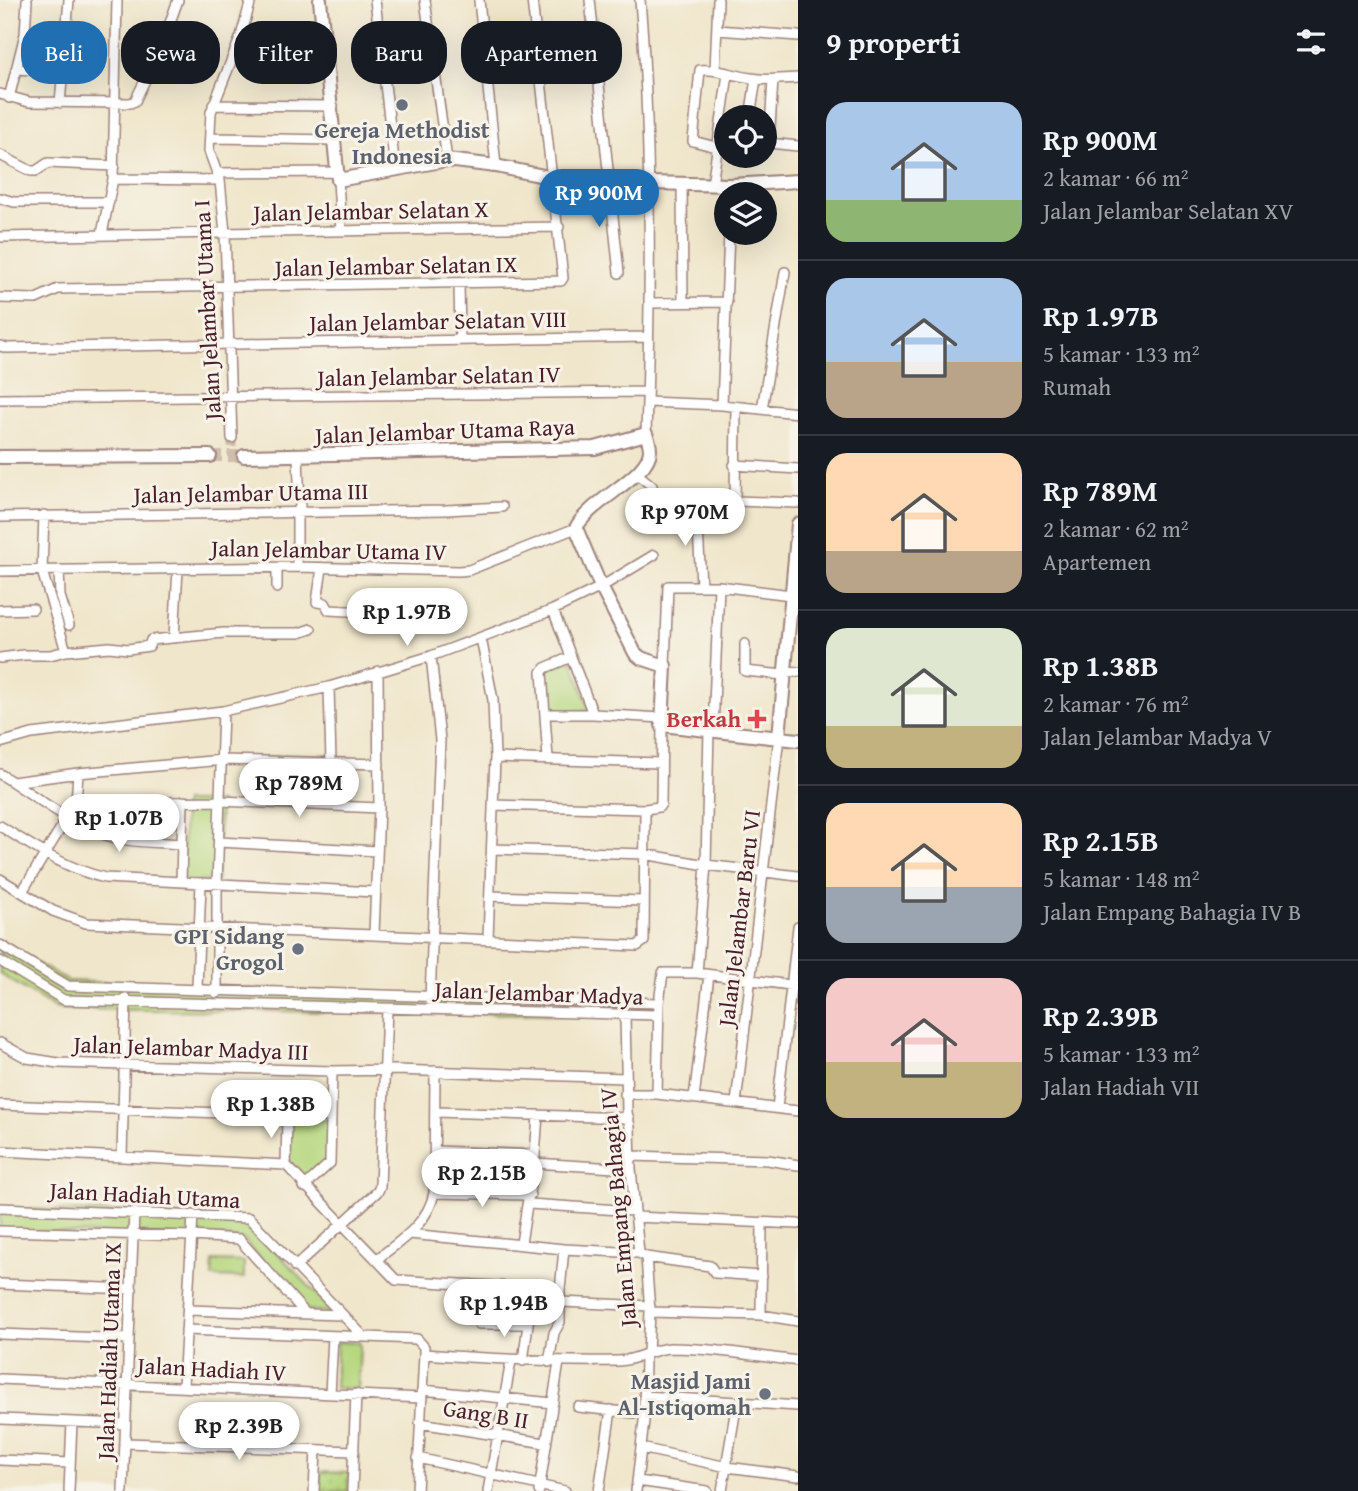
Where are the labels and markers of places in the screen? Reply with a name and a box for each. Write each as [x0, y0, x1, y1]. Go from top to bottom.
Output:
marker: Gereja Methodist Indonesia [394, 97, 410, 113]
place label: Gereja Methodist Indonesia [314, 113, 490, 172]
pin: Rp 900M [534, 170, 664, 229]
pin: Rp 970M [620, 489, 750, 548]
pin: Rp 1.97B [335, 588, 479, 648]
place label: Berkah [666, 702, 741, 735]
marker: Berkah [747, 709, 767, 729]
pin: Rp 789M [234, 760, 364, 819]
pin: Rp 1.07B [47, 794, 191, 854]
place label: GPI Sidang Grogol [174, 919, 285, 978]
marker: GPI Sidang Grogol [290, 941, 306, 957]
pin: Rp 1.38B [199, 1080, 343, 1140]
pin: Rp 2.15B [410, 1150, 554, 1209]
pin: Rp 1.94B [432, 1280, 576, 1339]
place label: Masjid Jami Al-Istiqomah [617, 1364, 751, 1423]
marker: Masjid Jami Al-Istiqomah [757, 1386, 773, 1402]
pin: Rp 2.39B [167, 1402, 311, 1462]

